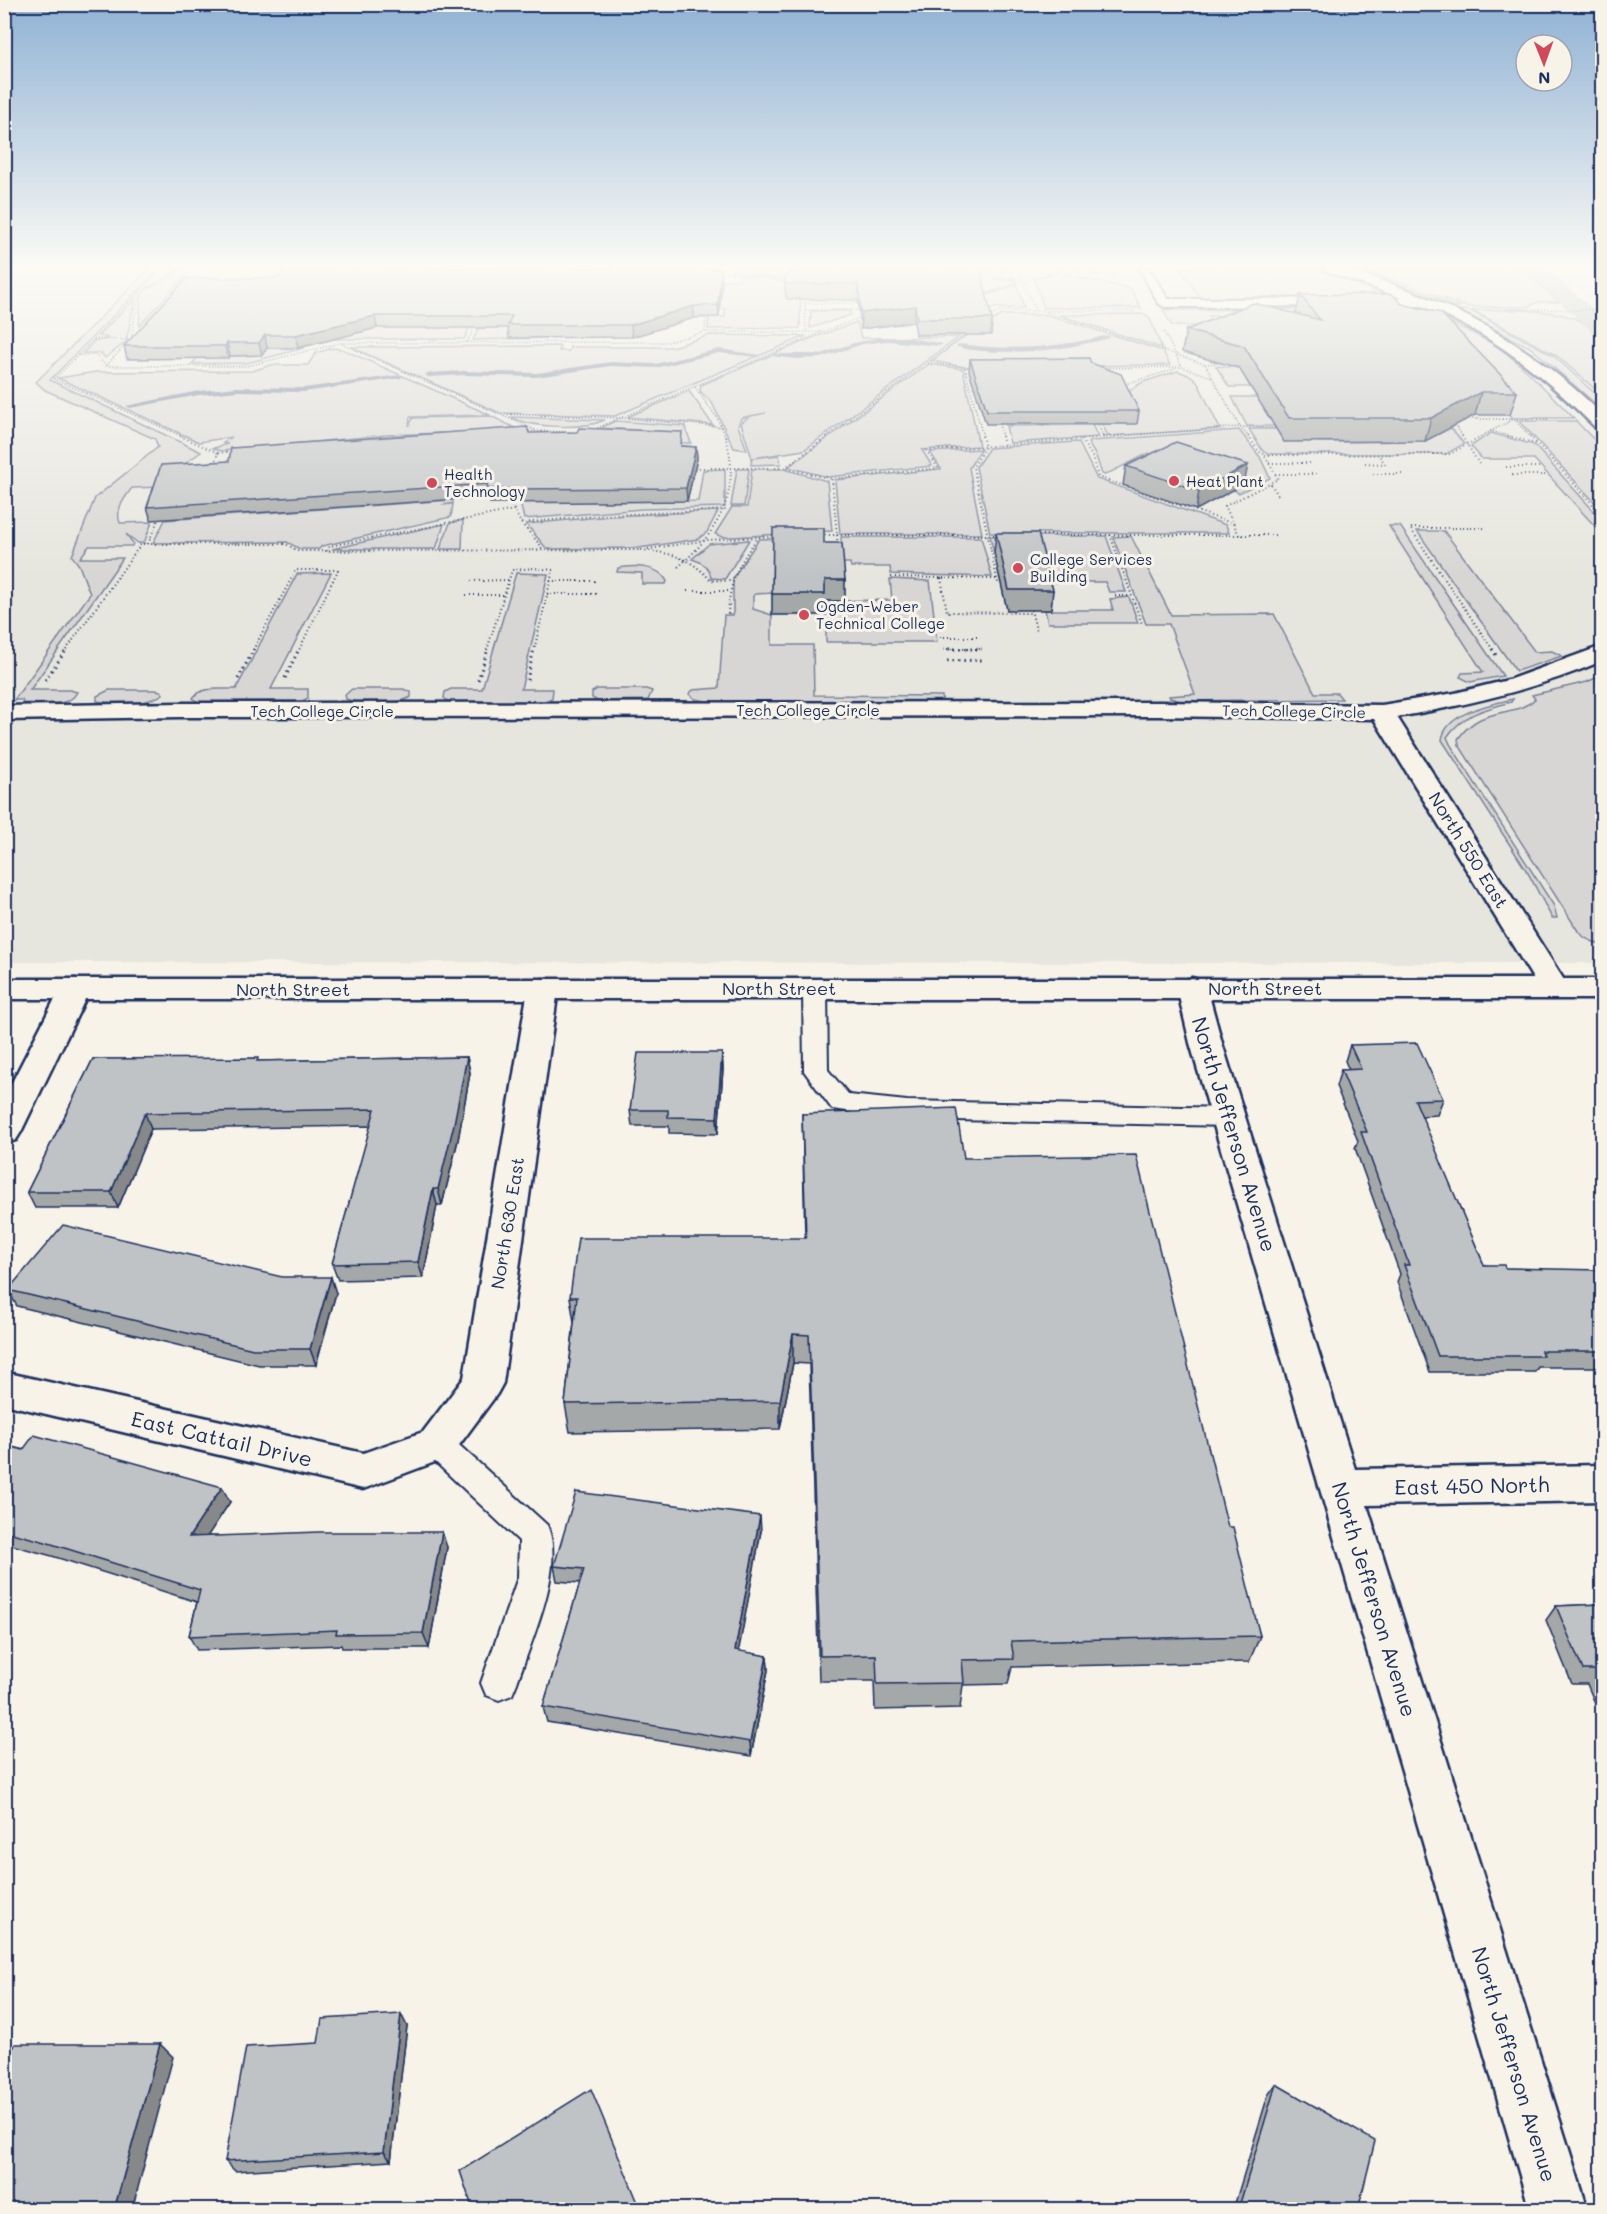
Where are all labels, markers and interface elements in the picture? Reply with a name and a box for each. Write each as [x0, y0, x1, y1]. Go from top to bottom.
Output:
north arrow [1514, 33, 1574, 93]
text: N [1538, 68, 1551, 89]
place label: Health Technology [444, 464, 525, 501]
place label: Heat Plant [1186, 471, 1264, 491]
marker: Heat Plant [1167, 474, 1181, 488]
marker: Health Technology [425, 476, 439, 490]
place label: College Services Building [1030, 549, 1152, 586]
marker: College Services Building [1011, 561, 1025, 575]
place label: Ogden-Weber Technical College [816, 596, 945, 633]
marker: Ogden-Weber Technical College [797, 608, 811, 622]
street label: Tech College Circle [736, 700, 880, 720]
street label: Tech College Circle [1222, 700, 1366, 722]
street label: Tech College Circle [250, 701, 394, 721]
street label: North 550 East [1424, 787, 1514, 913]
street label: North Street [722, 976, 836, 1000]
street label: North Street [1208, 976, 1322, 1000]
street label: North Street [236, 977, 350, 1001]
street label: North Jefferson Avenue [1186, 1013, 1284, 1255]
street label: North 630 East [485, 1155, 529, 1291]
street label: East Cattail Drive [129, 1404, 315, 1472]
street label: East 450 North [1394, 1470, 1550, 1500]
street label: North Jefferson Avenue [1326, 1478, 1424, 1720]
street label: North Jefferson Avenue [1466, 1943, 1564, 2185]

